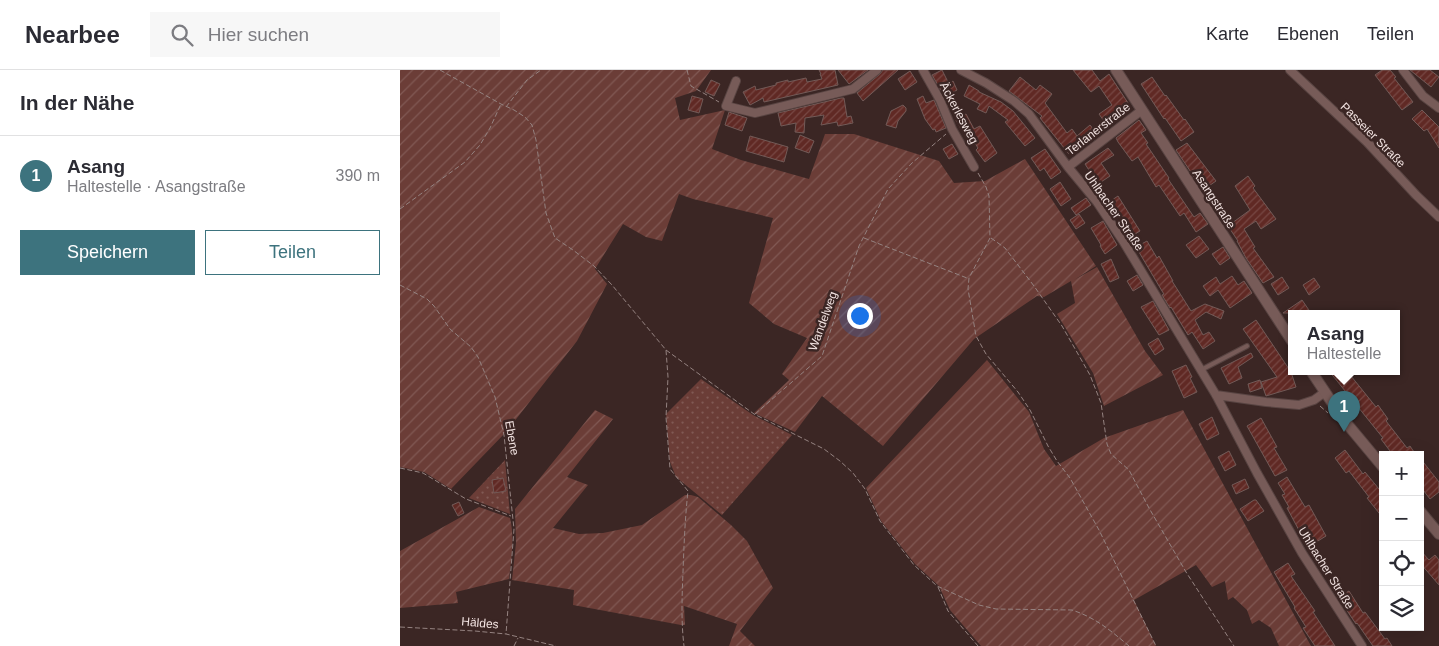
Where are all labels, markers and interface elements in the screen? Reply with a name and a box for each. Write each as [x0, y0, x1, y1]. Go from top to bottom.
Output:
search box [150, 12, 500, 57]
text: Nearbee [25, 21, 120, 48]
icon: search [168, 21, 196, 49]
text: Hier suchen [208, 24, 309, 45]
text: Karte [1206, 24, 1249, 44]
text: Ebenen [1277, 24, 1339, 44]
text: Teilen [1367, 24, 1414, 44]
street label: Äckerlesweg [937, 80, 981, 146]
text: In der Nähe [20, 91, 134, 114]
street label: Terlanerstraße [1063, 99, 1133, 158]
street label: Passeier Straße [1338, 100, 1409, 171]
text: Asang [67, 156, 125, 177]
text: 1 [32, 167, 40, 184]
text: 390 m [336, 167, 380, 184]
street label: Asangstraße [1190, 167, 1239, 232]
street label: Uhlbacher Straße [1081, 168, 1147, 254]
text: Haltestelle · Asangstraße [67, 178, 246, 195]
button: Speichern [20, 230, 195, 275]
button: Teilen [205, 230, 380, 275]
street label: Wandelweg [806, 289, 840, 353]
your location [847, 303, 873, 329]
popup [1288, 310, 1400, 375]
text: Asang [1307, 323, 1365, 344]
text: Haltestelle [1307, 345, 1381, 362]
pin: 1 [1328, 391, 1360, 432]
street label: Ebene [502, 420, 522, 457]
map controls [1379, 451, 1424, 631]
button: + [1379, 451, 1424, 496]
button: − [1379, 496, 1424, 541]
street label: Uhlbacher Straße [1295, 524, 1357, 612]
button: locate [1379, 541, 1424, 586]
button: layers [1379, 586, 1424, 631]
street label: Häldes [461, 614, 499, 632]

